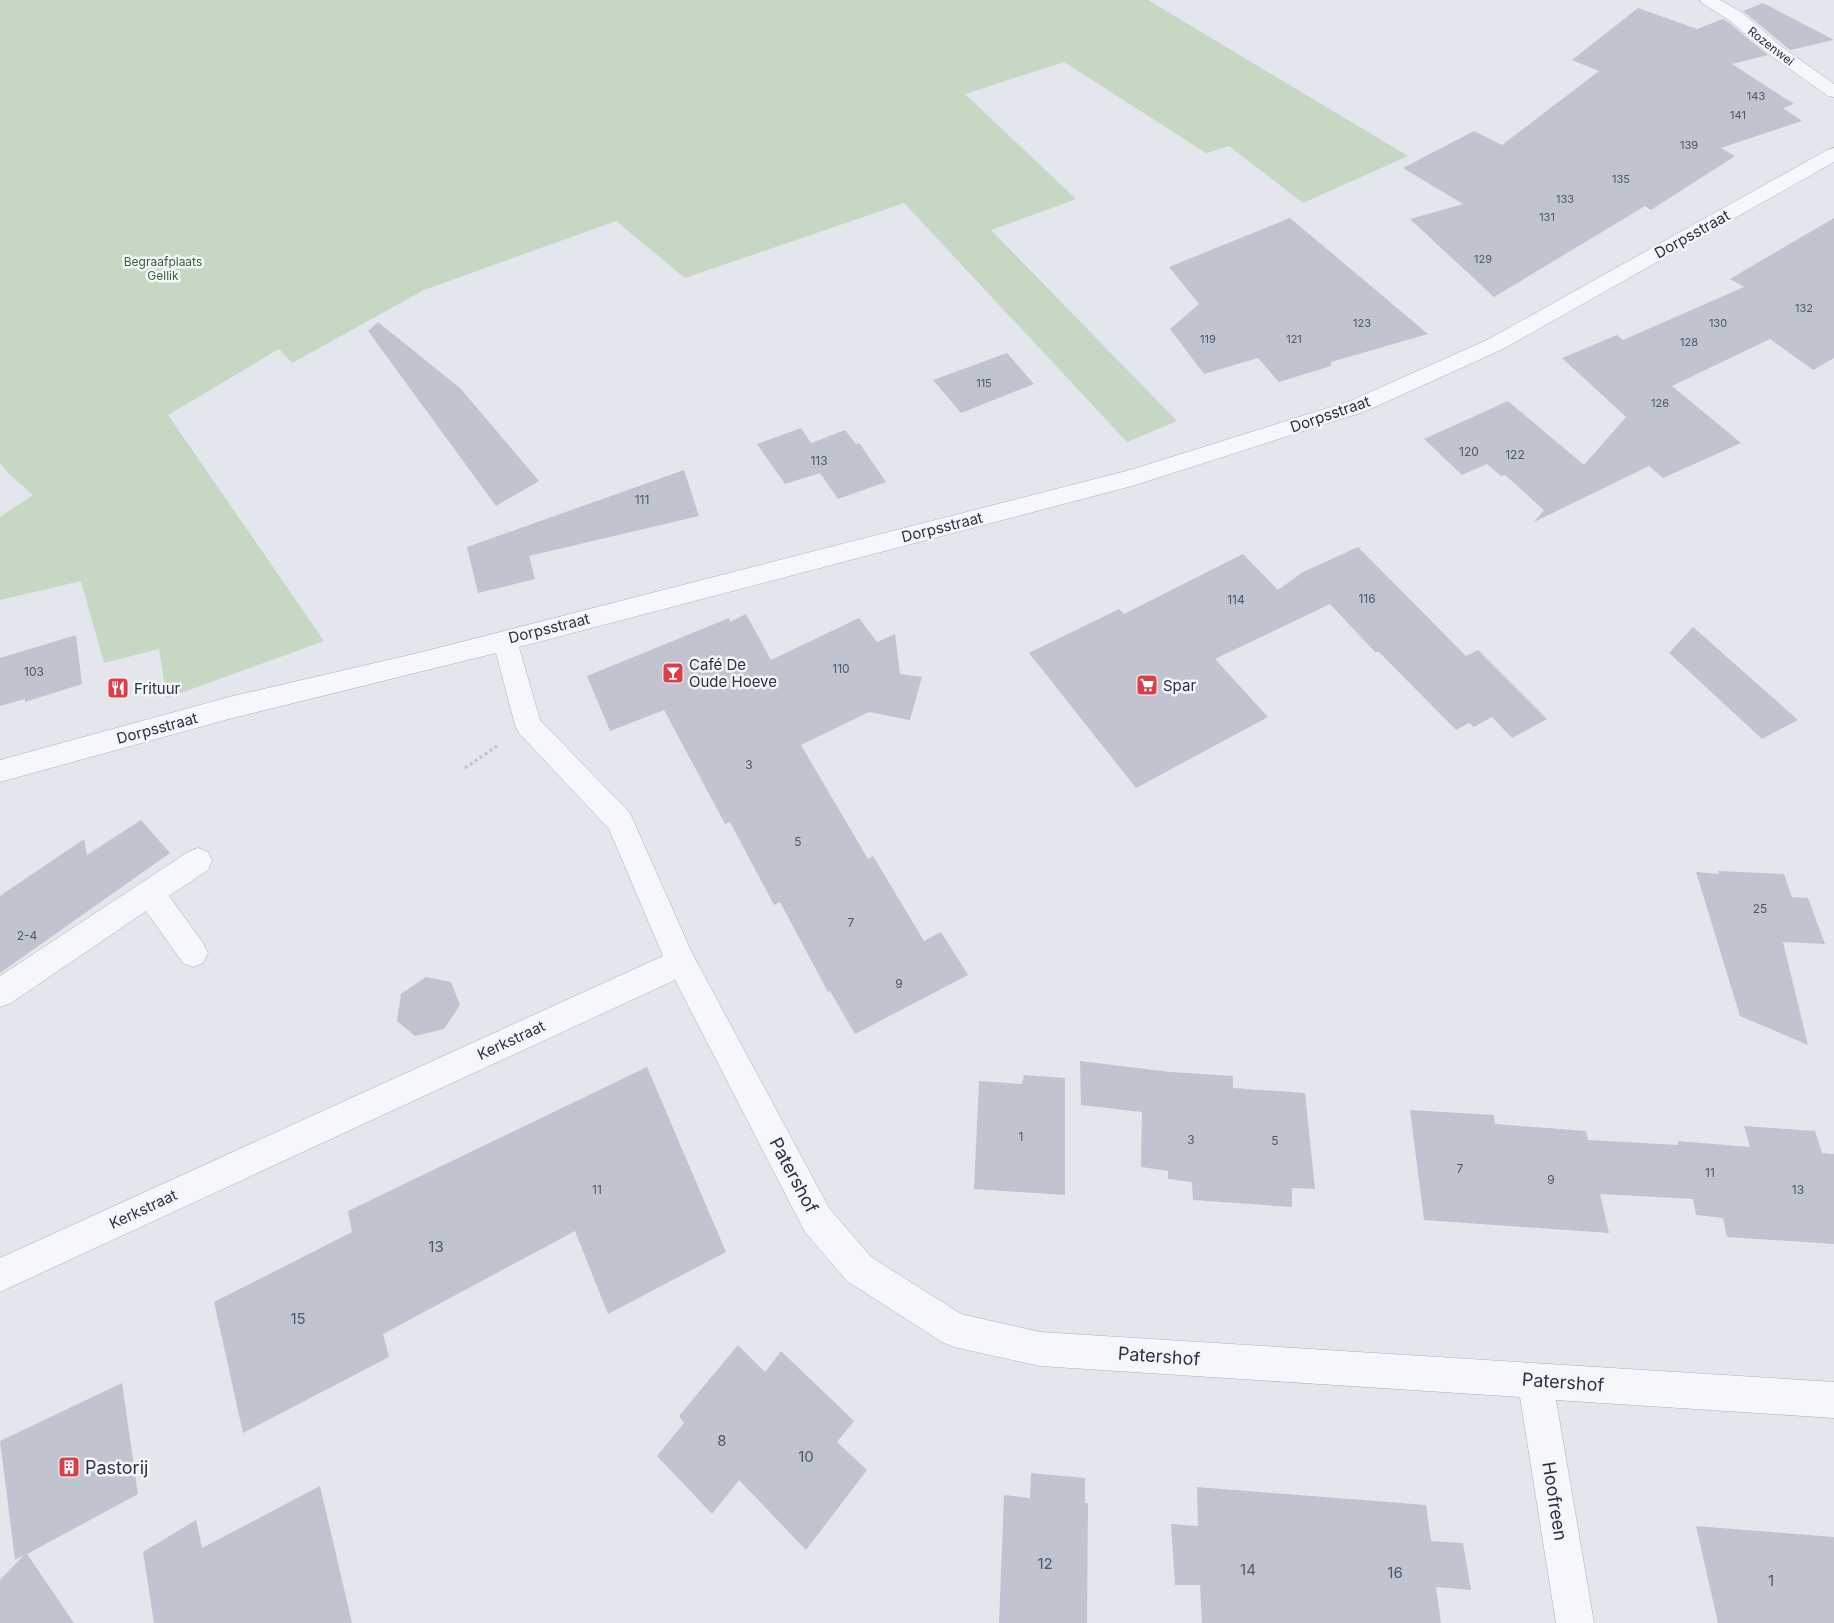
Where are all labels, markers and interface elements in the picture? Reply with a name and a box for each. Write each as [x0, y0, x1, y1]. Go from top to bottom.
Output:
street label: Rozenwei [1745, 23, 1797, 69]
house number: 143 [1747, 89, 1765, 103]
house number: 141 [1730, 108, 1746, 122]
house number: 139 [1680, 138, 1698, 152]
house number: 135 [1612, 172, 1630, 186]
house number: 133 [1556, 192, 1574, 206]
street label: Dorpsstraat [1651, 206, 1733, 262]
house number: 131 [1539, 210, 1555, 224]
house number: 129 [1474, 252, 1492, 266]
park label: Begraafplaats Gellik [124, 254, 202, 283]
house number: 132 [1795, 301, 1813, 315]
house number: 123 [1353, 316, 1371, 330]
house number: 130 [1709, 316, 1727, 330]
house number: 119 [1200, 332, 1216, 346]
house number: 121 [1286, 332, 1302, 346]
house number: 128 [1680, 335, 1698, 349]
house number: 115 [976, 376, 992, 390]
street label: Dorpsstraat [1288, 391, 1372, 436]
house number: 126 [1651, 396, 1669, 410]
house number: 120 [1459, 444, 1479, 459]
house number: 122 [1505, 447, 1525, 462]
house number: 113 [810, 453, 828, 468]
house number: 111 [635, 492, 649, 507]
street label: Dorpsstraat [899, 508, 985, 546]
house number: 116 [1358, 591, 1376, 606]
house number: 114 [1227, 592, 1245, 607]
street label: Dorpsstraat [506, 609, 592, 647]
place label: Café De Oude Hoeve [689, 655, 777, 691]
bar icon: Café De Oude Hoeve [661, 661, 685, 685]
house number: 110 [832, 661, 850, 676]
house number: 103 [24, 664, 44, 679]
supermarket icon: Spar [1135, 673, 1159, 697]
restaurant icon: Frituur [106, 676, 130, 700]
place label: Spar [1163, 676, 1196, 695]
place label: Frituur [134, 679, 181, 698]
street label: Dorpsstraat [114, 708, 200, 748]
house number: 3 [745, 757, 753, 772]
house number: 5 [794, 834, 802, 849]
house number: 25 [1753, 901, 1767, 916]
house number: 7 [848, 915, 855, 930]
house number: 2-4 [17, 928, 38, 943]
house number: 9 [895, 976, 903, 991]
street label: Kerkstraat [474, 1016, 548, 1064]
house number: 1 [1019, 1129, 1023, 1144]
house number: 3 [1187, 1132, 1195, 1147]
house number: 5 [1271, 1133, 1279, 1148]
street label: Patershof [765, 1134, 823, 1217]
house number: 7 [1457, 1161, 1464, 1176]
house number: 11 [1705, 1165, 1715, 1180]
house number: 9 [1547, 1172, 1555, 1187]
house number: 11 [592, 1182, 602, 1197]
house number: 13 [1792, 1182, 1804, 1197]
street label: Kerkstraat [106, 1185, 180, 1233]
house number: 13 [428, 1237, 444, 1256]
house number: 15 [290, 1309, 306, 1328]
street label: Patershof [1117, 1343, 1201, 1369]
street label: Patershof [1521, 1369, 1605, 1395]
house number: 8 [717, 1431, 727, 1450]
house number: 10 [798, 1447, 814, 1466]
building icon: Pastorij [57, 1455, 81, 1479]
place label: Pastorij [85, 1457, 148, 1478]
street label: Hoofreen [1538, 1460, 1572, 1542]
house number: 12 [1037, 1554, 1053, 1573]
house number: 14 [1240, 1560, 1256, 1579]
house number: 16 [1387, 1563, 1403, 1582]
house number: 1 [1768, 1571, 1774, 1590]

